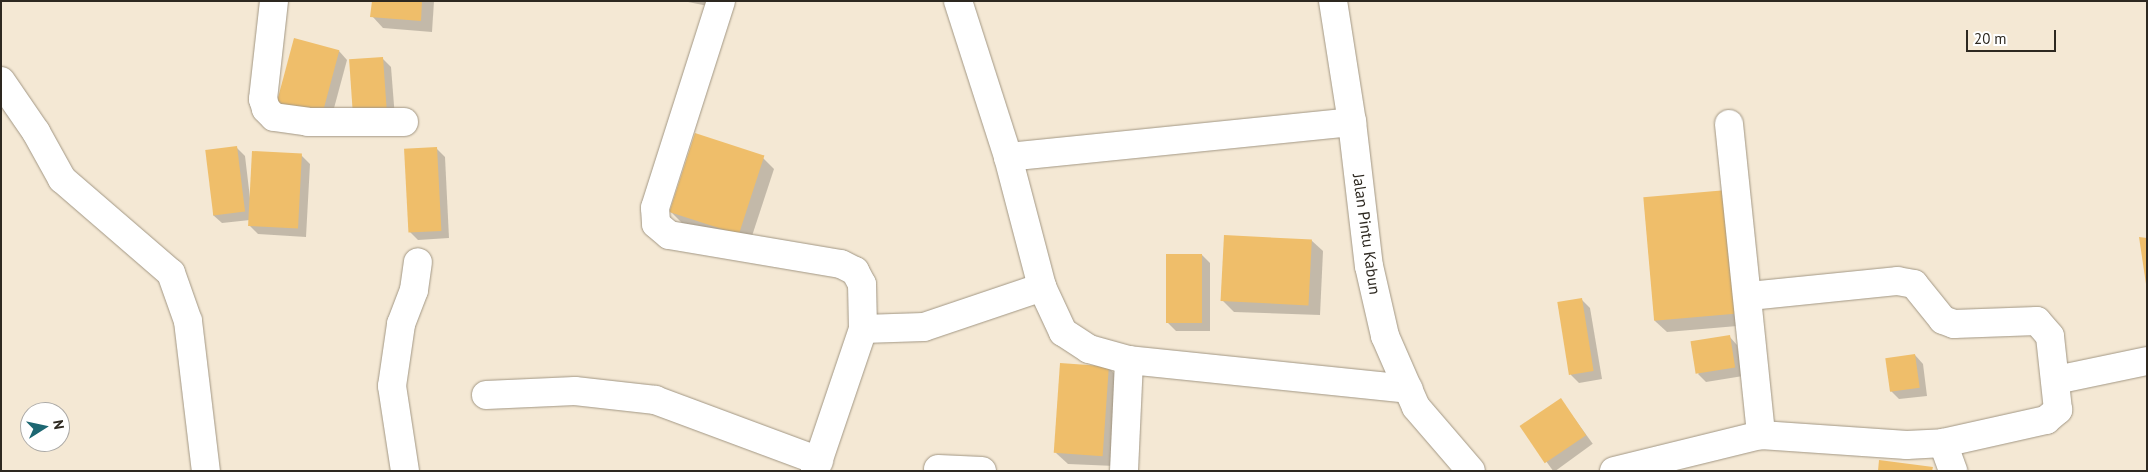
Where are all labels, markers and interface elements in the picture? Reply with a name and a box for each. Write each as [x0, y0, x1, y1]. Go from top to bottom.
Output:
scale bar [1968, 20, 2058, 52]
text: 20 m [1974, 29, 2007, 48]
street label: Jalan Pintu Kabun [1349, 172, 1385, 296]
north arrow [20, 402, 70, 452]
text: N [49, 418, 68, 431]

